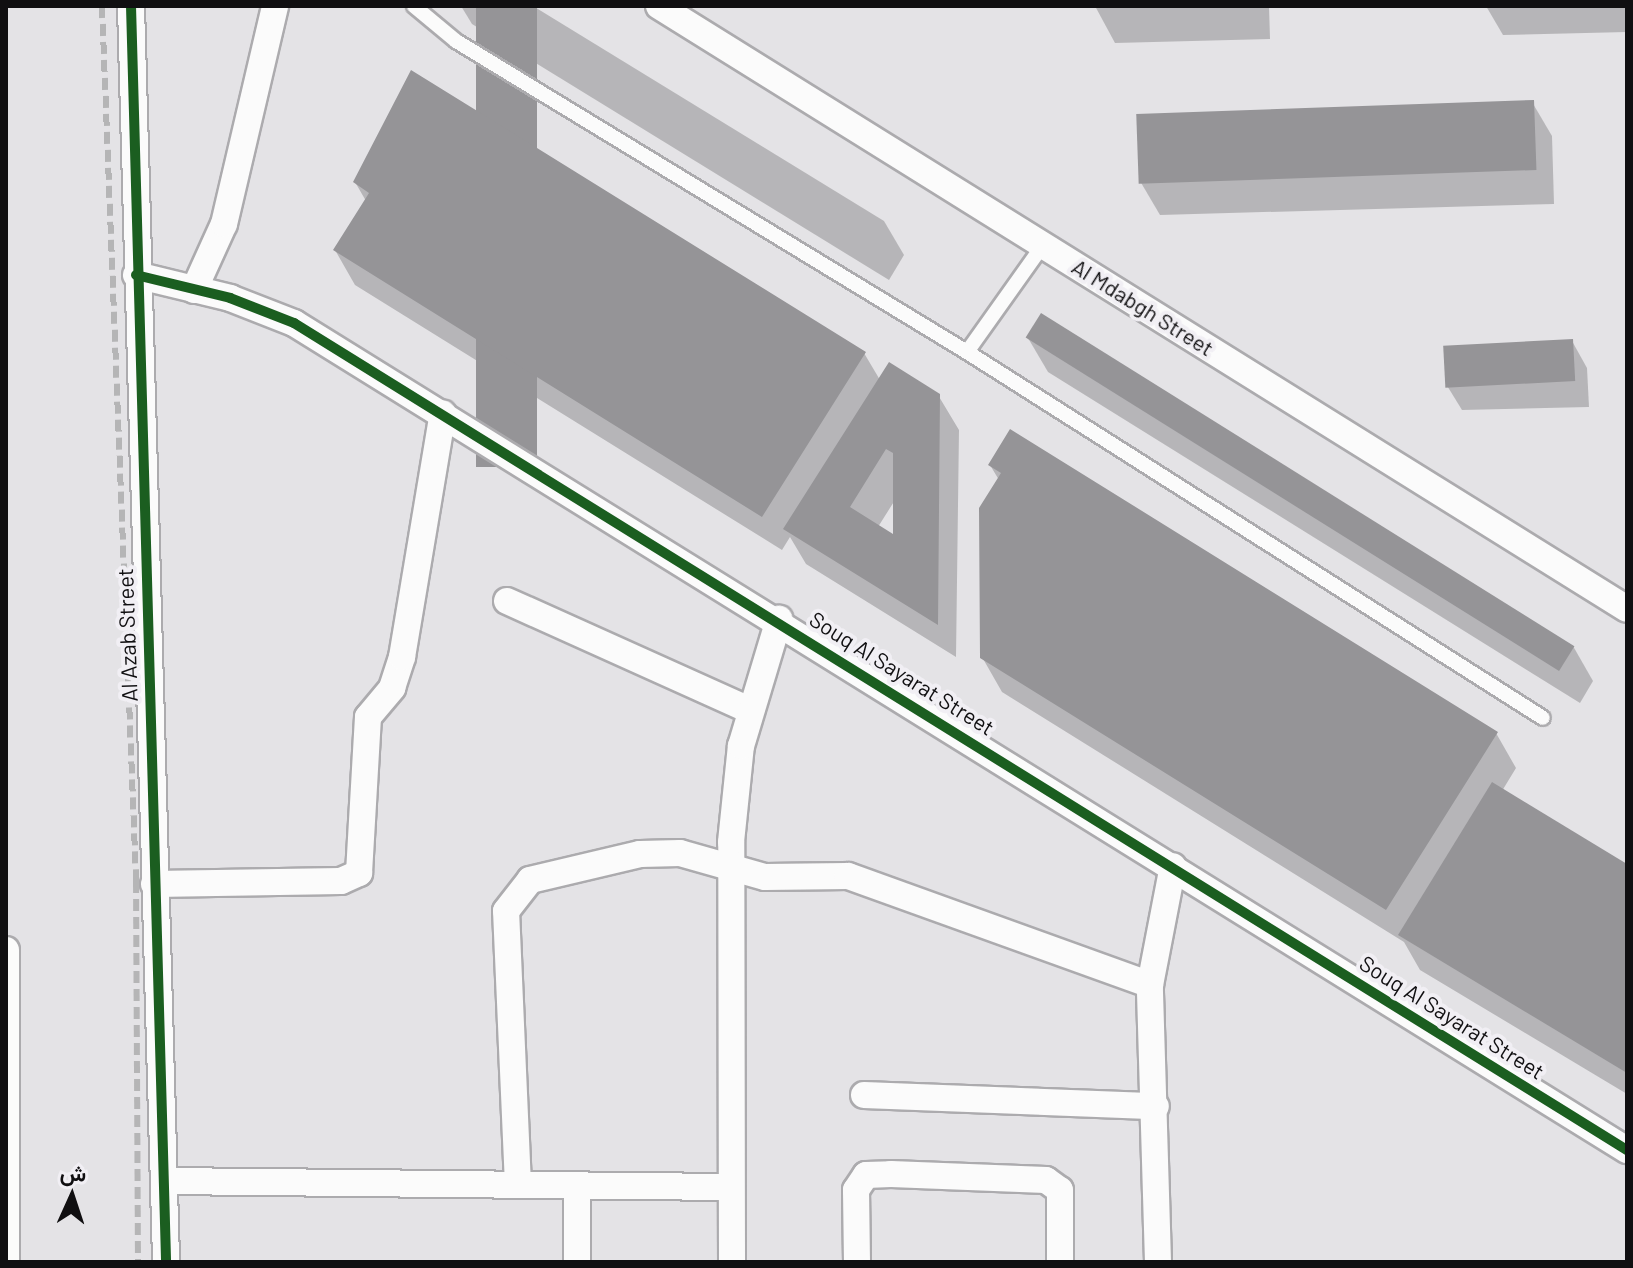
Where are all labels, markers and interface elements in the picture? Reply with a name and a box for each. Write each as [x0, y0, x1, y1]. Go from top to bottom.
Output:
street label: Al Mdabgh Street [1067, 253, 1219, 361]
street label: Al Azab Street [111, 568, 143, 702]
street label: Souq Al Sayarat Street [805, 605, 999, 741]
street label: Souq Al Sayarat Street [1355, 949, 1549, 1085]
north arrow [32, 1156, 112, 1236]
text: ش [59, 1158, 87, 1186]

